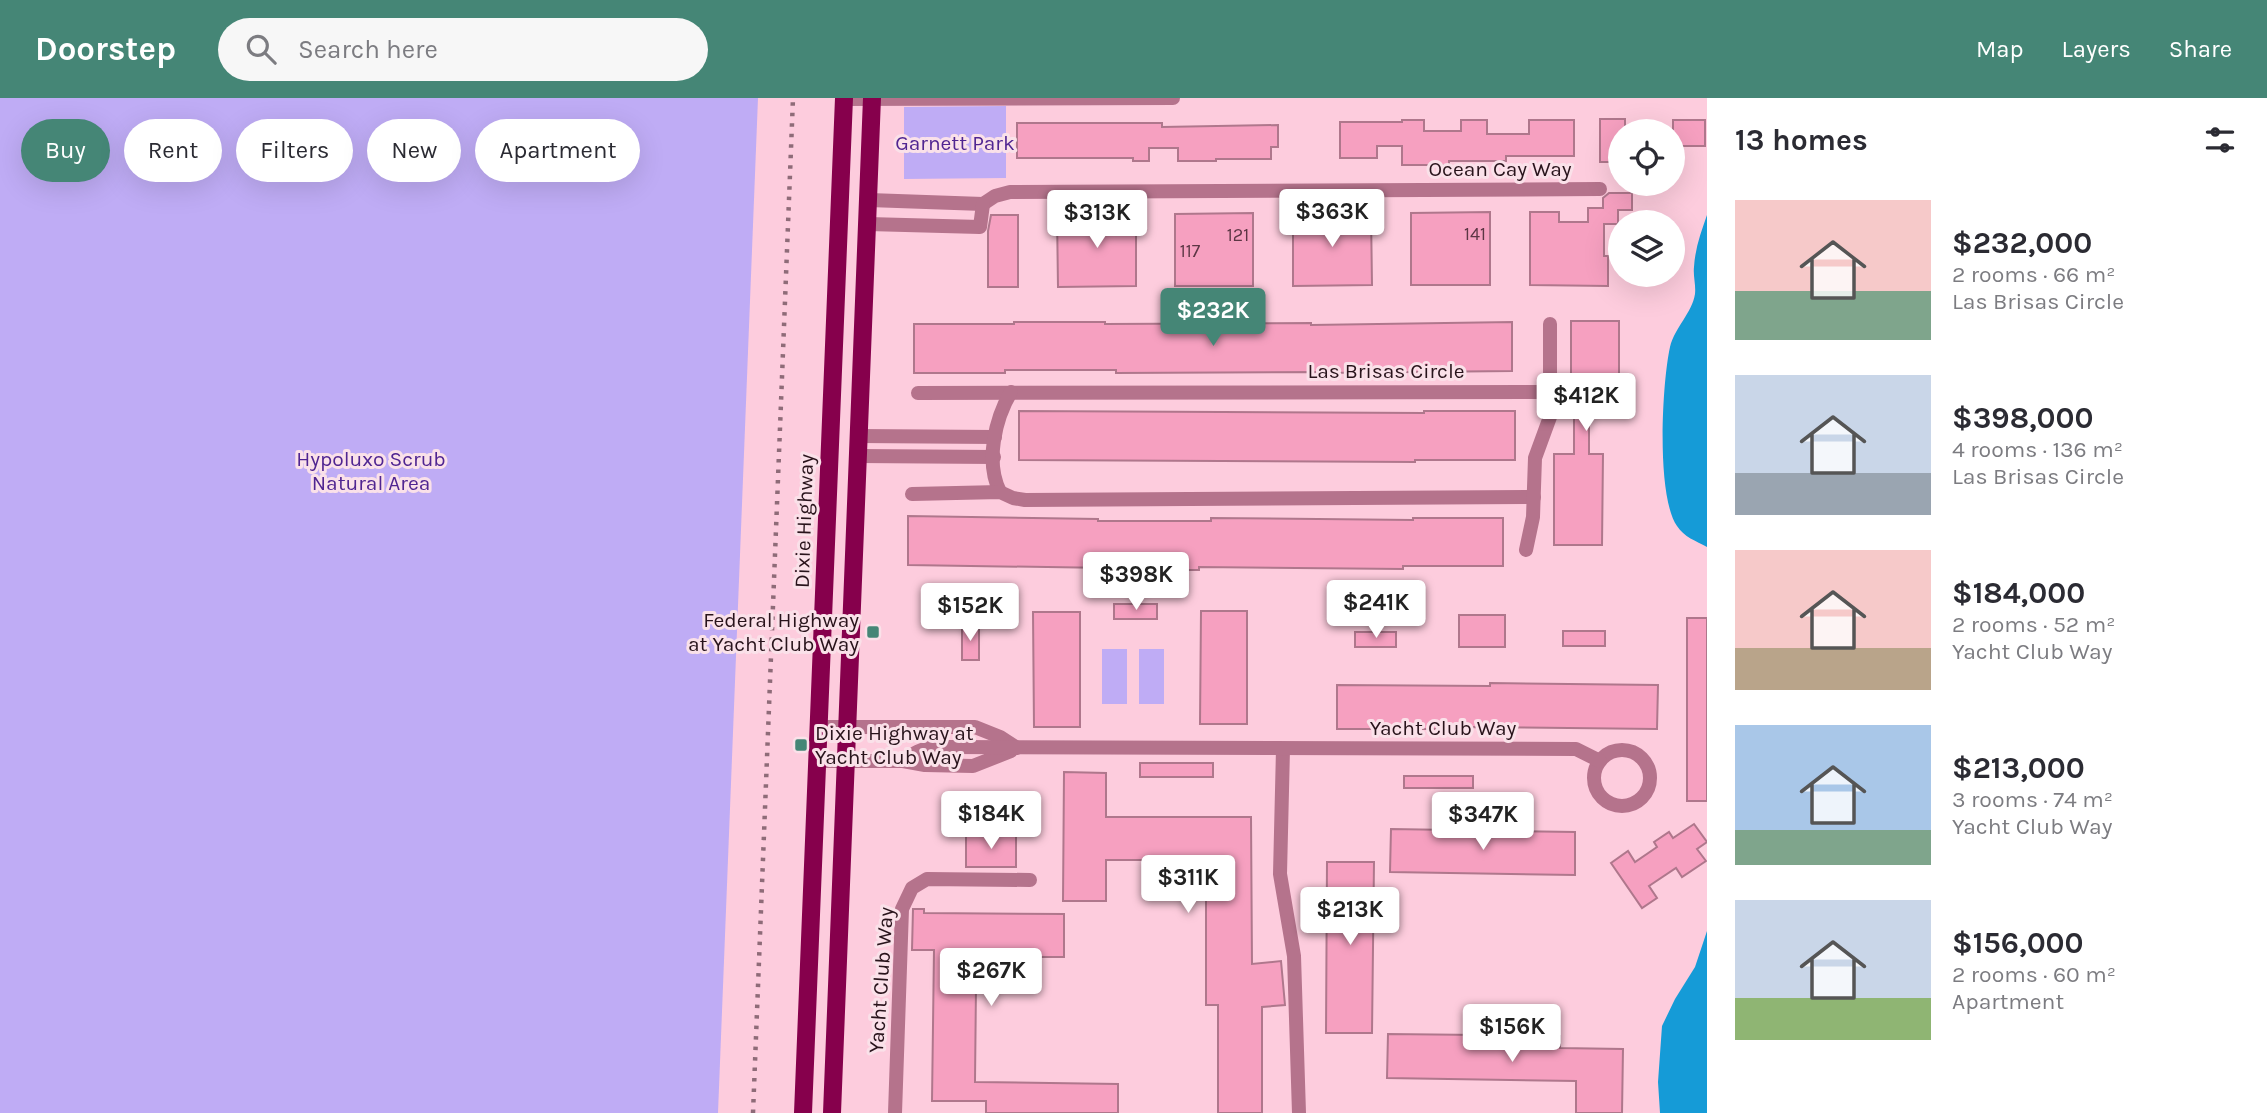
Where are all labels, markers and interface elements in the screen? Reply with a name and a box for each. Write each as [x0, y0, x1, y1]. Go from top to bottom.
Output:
search box [218, 18, 708, 81]
text: Doorstep [35, 30, 176, 68]
icon: search [242, 30, 280, 68]
text: Search here [298, 34, 438, 65]
text: Map [1976, 35, 2024, 63]
text: Layers [2062, 35, 2131, 63]
text: Share [2169, 35, 2232, 63]
chip: Buy [21, 119, 110, 182]
chip: Rent [124, 119, 222, 182]
chip: Filters [236, 119, 353, 182]
chip: New [367, 119, 461, 182]
chip: Apartment [475, 119, 640, 182]
map controls [1608, 119, 1685, 287]
button: locate [1608, 119, 1685, 196]
icon: filters [2201, 121, 2239, 159]
text: 13 homes [1735, 122, 1868, 158]
park label: Garnett Park [895, 131, 1015, 155]
street label: Ocean Cay Way [1428, 157, 1572, 181]
pin: $313K [1048, 190, 1146, 250]
pin: $363K [1283, 190, 1381, 249]
text: $363K [1295, 198, 1369, 225]
text: $313K [1063, 199, 1131, 226]
button: layers [1608, 210, 1685, 287]
house number: 141 [1464, 223, 1486, 245]
house number: 121 [1227, 224, 1249, 246]
text: $232,000 [1952, 225, 2092, 261]
icon: home [1791, 228, 1875, 312]
house number: 117 [1180, 240, 1201, 262]
text: 2 rooms · 66 m² [1952, 261, 2115, 288]
pin: $232K [1164, 288, 1262, 348]
text: Las Brisas Circle [1952, 288, 2124, 315]
text: $232K [1176, 297, 1250, 324]
street label: Las Brisas Circle [1307, 359, 1465, 383]
pin: $412K [1537, 374, 1635, 433]
text: $412K [1553, 382, 1619, 409]
text: $398,000 [1952, 400, 2094, 436]
icon: home [1791, 403, 1875, 487]
text: 4 rooms · 136 m² [1952, 436, 2123, 463]
park label: Hypoluxo Scrub Natural Area [296, 447, 446, 495]
street label: Dixie Highway [790, 453, 818, 589]
text: Las Brisas Circle [1952, 463, 2124, 490]
pin: $398K [1087, 552, 1185, 612]
text: $398K [1099, 561, 1173, 588]
text: $184,000 [1952, 575, 2085, 611]
icon: home [1791, 578, 1875, 662]
pin: $241K [1327, 580, 1425, 640]
pin: $152K [921, 584, 1019, 643]
text: $241K [1343, 589, 1409, 616]
text: $152K [937, 592, 1003, 619]
place label: Federal Highway at Yacht Club Way [688, 608, 859, 656]
text: 2 rooms · 52 m² [1952, 611, 2115, 638]
marker: Federal Highway at Yacht Club Way [865, 624, 881, 640]
text: Yacht Club Way [1952, 638, 2112, 665]
street label: Yacht Club Way [1370, 716, 1516, 740]
place label: Dixie Highway at Yacht Club Way [815, 721, 974, 769]
marker: Dixie Highway at Yacht Club Way [793, 737, 809, 753]
text: $213,000 [1952, 750, 2085, 786]
icon: home [1791, 753, 1875, 837]
text: 3 rooms · 74 m² [1952, 786, 2113, 813]
pin: $184K [942, 792, 1040, 851]
pin: $347K [1434, 792, 1532, 852]
text: $184K [957, 800, 1025, 827]
text: $347K [1448, 801, 1518, 828]
text: Yacht Club Way [1952, 813, 2112, 840]
pin: $311K [1139, 856, 1237, 915]
text: $311K [1157, 864, 1219, 891]
pin: $213K [1301, 888, 1399, 947]
text: $213K [1316, 896, 1384, 923]
street label: Yacht Club Way [864, 906, 898, 1054]
text: $156,000 [1952, 925, 2084, 961]
icon: home [1791, 928, 1875, 1012]
pin: $267K [942, 948, 1040, 1008]
text: $267K [956, 957, 1026, 984]
text: 2 rooms · 60 m² [1952, 961, 2116, 988]
text: Apartment [1952, 988, 2064, 1015]
pin: $156K [1463, 1004, 1561, 1064]
text: $156K [1479, 1013, 1545, 1040]

